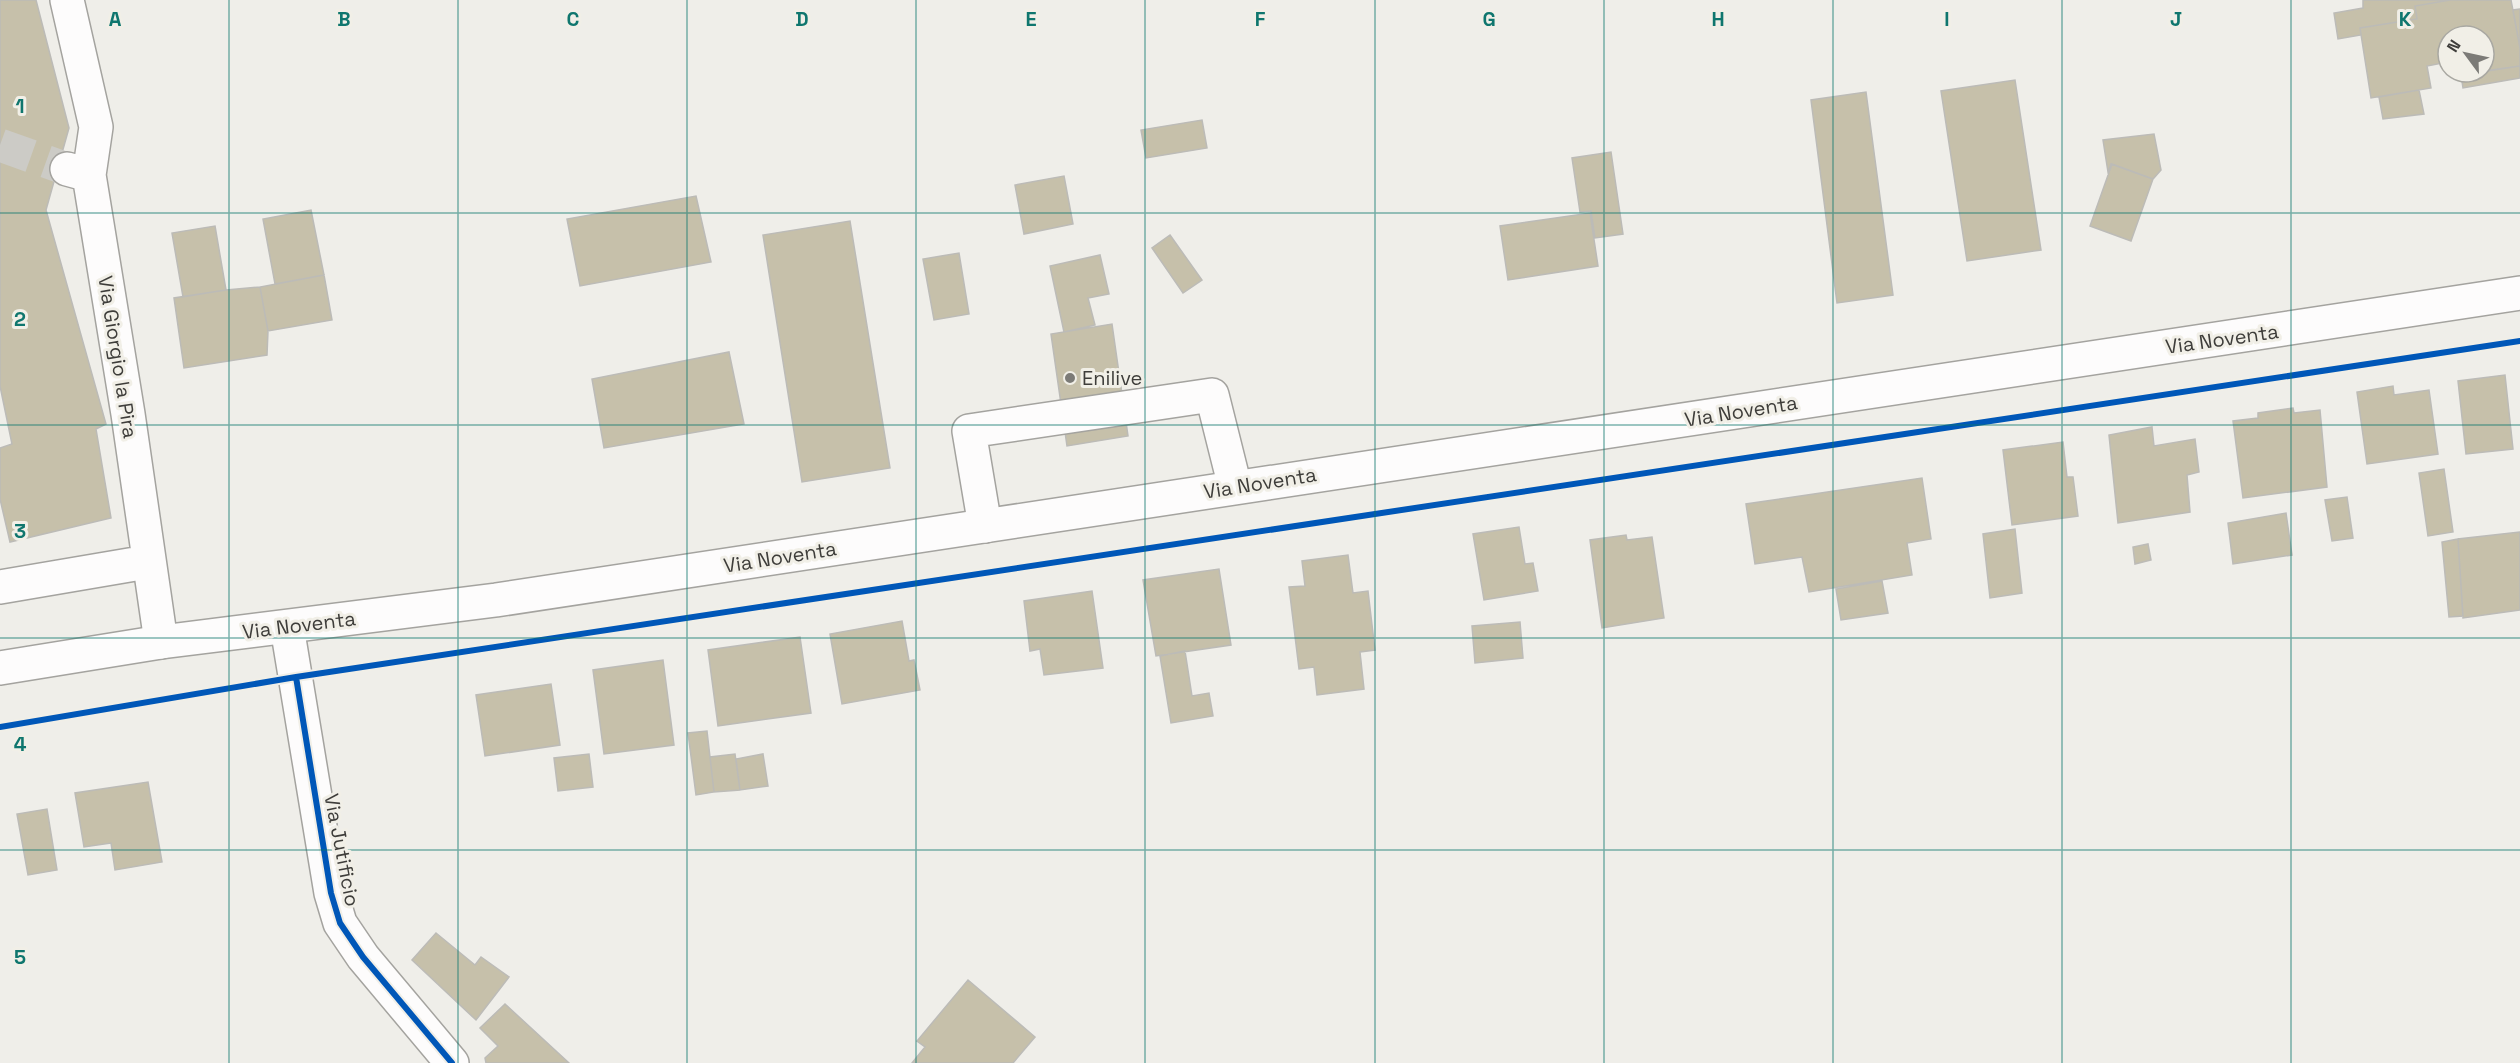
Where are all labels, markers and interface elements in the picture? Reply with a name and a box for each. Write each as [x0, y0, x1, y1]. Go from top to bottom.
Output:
text: A [109, 6, 122, 32]
text: B [337, 6, 351, 32]
text: C [567, 6, 580, 32]
text: D [795, 6, 809, 32]
text: E [1025, 6, 1037, 32]
text: F [1255, 6, 1266, 32]
text: G [1482, 6, 1496, 32]
text: H [1711, 6, 1725, 32]
text: I [1944, 6, 1950, 32]
text: J [2170, 6, 2182, 32]
text: K [2399, 6, 2412, 32]
north arrow [2436, 24, 2496, 84]
text: N [2442, 36, 2466, 56]
text: 1 [15, 93, 25, 119]
street label: Via Giorgio la Pira [92, 274, 144, 440]
text: 2 [14, 306, 26, 332]
street label: Via Noventa [2164, 318, 2280, 360]
place label: Enilive [1082, 365, 1142, 391]
marker: Enilive [1063, 371, 1077, 385]
street label: Via Noventa [1683, 389, 1799, 433]
street label: Via Noventa [1202, 461, 1318, 505]
text: 3 [14, 518, 26, 544]
street label: Via Noventa [722, 535, 838, 579]
street label: Via Noventa [241, 605, 357, 645]
text: 4 [14, 731, 27, 757]
street label: Via Jutificio [318, 792, 366, 908]
text: 5 [14, 944, 26, 970]

